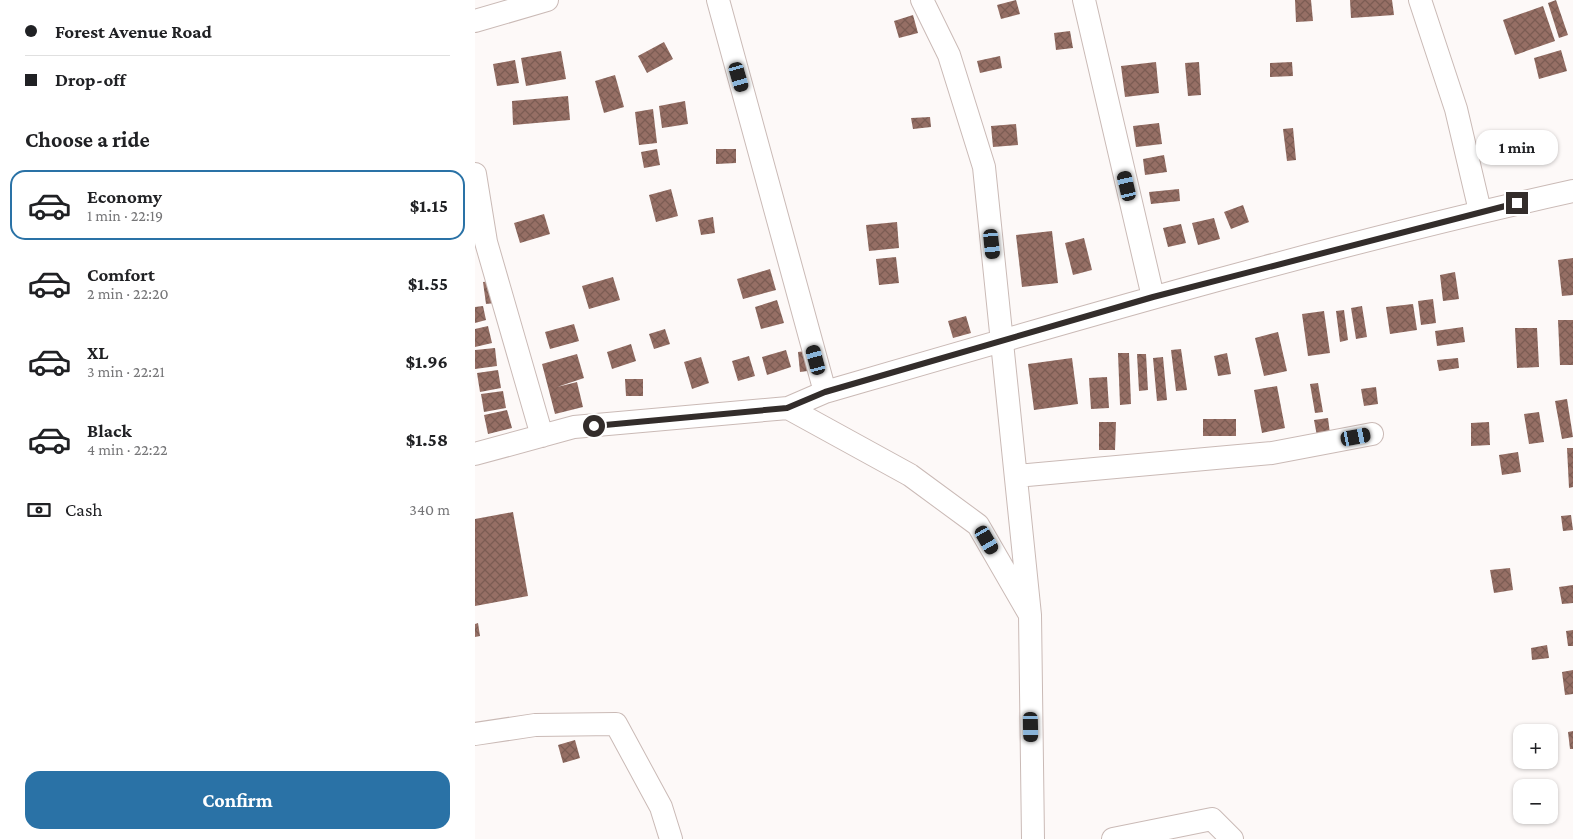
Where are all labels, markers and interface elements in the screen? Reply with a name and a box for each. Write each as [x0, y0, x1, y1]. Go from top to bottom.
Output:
text: Forest Avenue Road [55, 21, 212, 42]
car [727, 61, 750, 93]
text: Drop-off [55, 69, 126, 90]
text: Choose a ride [25, 127, 150, 152]
callout: 1 min [1476, 130, 1558, 166]
text: 1 min [1499, 139, 1535, 156]
car [1116, 170, 1137, 202]
icon: car [27, 183, 72, 228]
text: Economy [87, 186, 162, 207]
route end [1506, 192, 1528, 214]
text: $1.15 [410, 195, 448, 216]
text: 1 min · 22:19 [87, 207, 163, 224]
car [982, 228, 1001, 260]
icon: car [27, 261, 72, 306]
text: Comfort [87, 264, 155, 285]
text: $1.55 [408, 273, 448, 294]
text: 2 min · 22:20 [87, 285, 169, 302]
icon: car [27, 339, 72, 384]
text: XL [87, 342, 109, 363]
car [804, 344, 827, 376]
text: $1.96 [406, 351, 448, 372]
text: 3 min · 22:21 [87, 363, 165, 380]
route start [583, 415, 605, 437]
icon: car [27, 417, 72, 462]
text: Black [87, 420, 132, 441]
car [1339, 427, 1372, 447]
text: $1.58 [406, 429, 448, 450]
text: 4 min · 22:22 [87, 441, 168, 458]
icon: cash [25, 496, 53, 524]
text: Cash [65, 499, 103, 520]
text: 340 m [409, 501, 450, 518]
car [973, 523, 1000, 557]
car [1023, 712, 1038, 742]
map controls [1513, 724, 1558, 824]
button: + [1513, 724, 1558, 769]
button: Confirm [25, 771, 450, 829]
button: − [1513, 779, 1558, 824]

